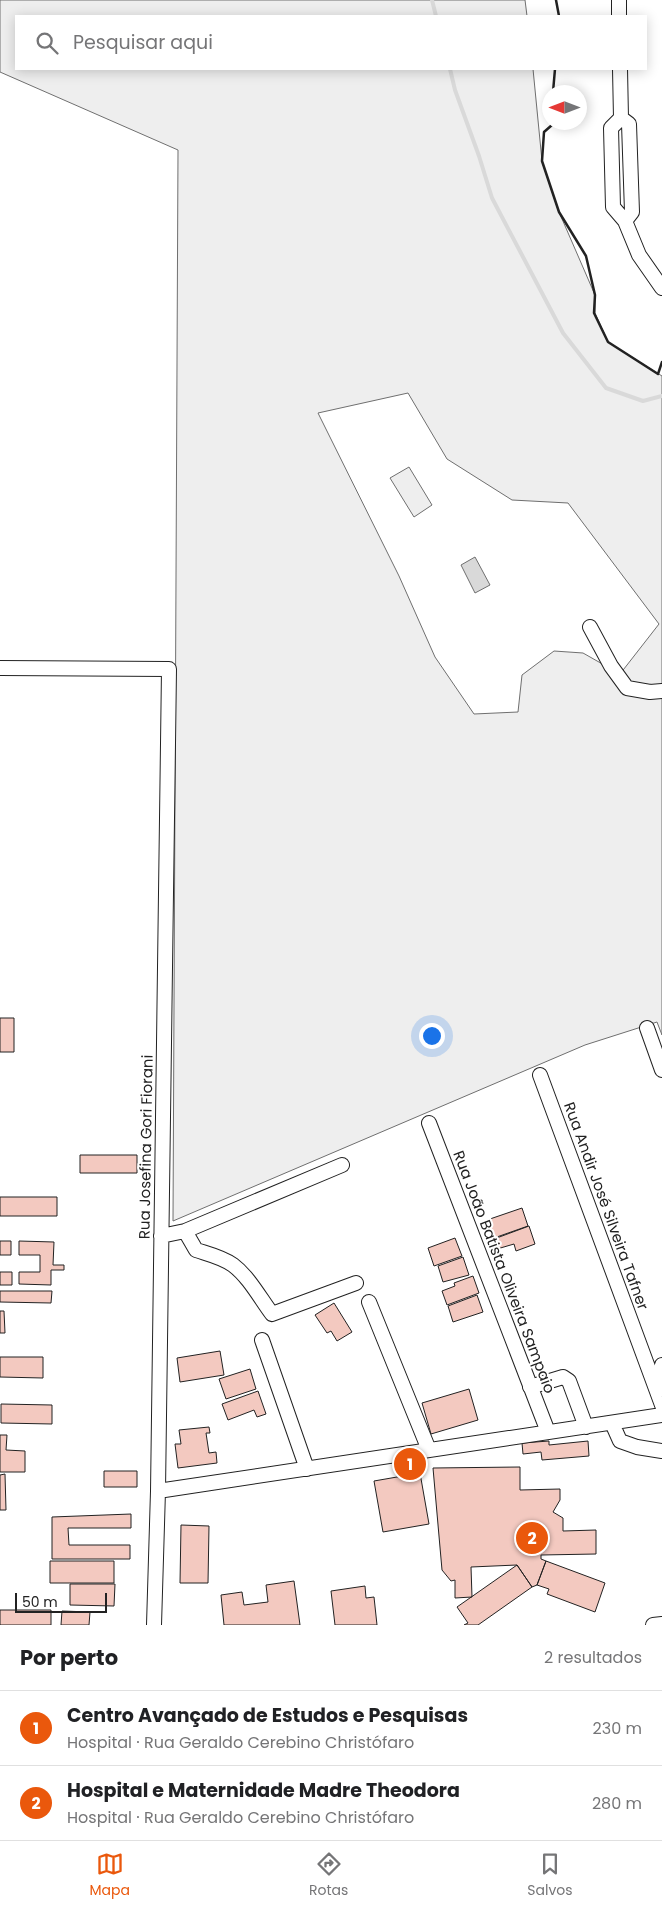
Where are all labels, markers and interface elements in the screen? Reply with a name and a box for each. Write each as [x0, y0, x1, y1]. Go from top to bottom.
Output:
search box [15, 15, 647, 70]
icon: search [33, 29, 61, 57]
text: Pesquisar aqui [73, 29, 213, 56]
north arrow [542, 85, 587, 130]
your location [419, 1023, 445, 1049]
street label: Rua Josefina Gori Fiorani [133, 1055, 158, 1239]
street label: Rua Andir José Silveira Tafner [559, 1099, 654, 1313]
street label: Rua João Batista Oliveira Sampaio [448, 1147, 561, 1396]
pin: 1 [394, 1445, 426, 1483]
pin: 2 [516, 1519, 548, 1557]
scale bar [15, 1590, 108, 1613]
text: 50 m [22, 1592, 58, 1612]
text: Por perto [20, 1643, 118, 1672]
text: 2 resultados [544, 1646, 642, 1669]
text: Centro Avançado de Estudos e Pesquisas [67, 1702, 468, 1729]
text: 1 [33, 1717, 39, 1740]
text: 230 m [593, 1717, 642, 1740]
text: Hospital · Rua Geraldo Cerebino Christófaro [67, 1731, 414, 1754]
text: Hospital e Maternidade Madre Theodora [67, 1777, 460, 1804]
text: 2 [31, 1792, 41, 1815]
text: 280 m [592, 1792, 642, 1815]
text: Hospital · Rua Geraldo Cerebino Christófaro [67, 1806, 414, 1829]
tab: Mapa [89, 1850, 130, 1901]
tab: Rotas [309, 1850, 348, 1901]
tab: Salvos [527, 1850, 573, 1901]

